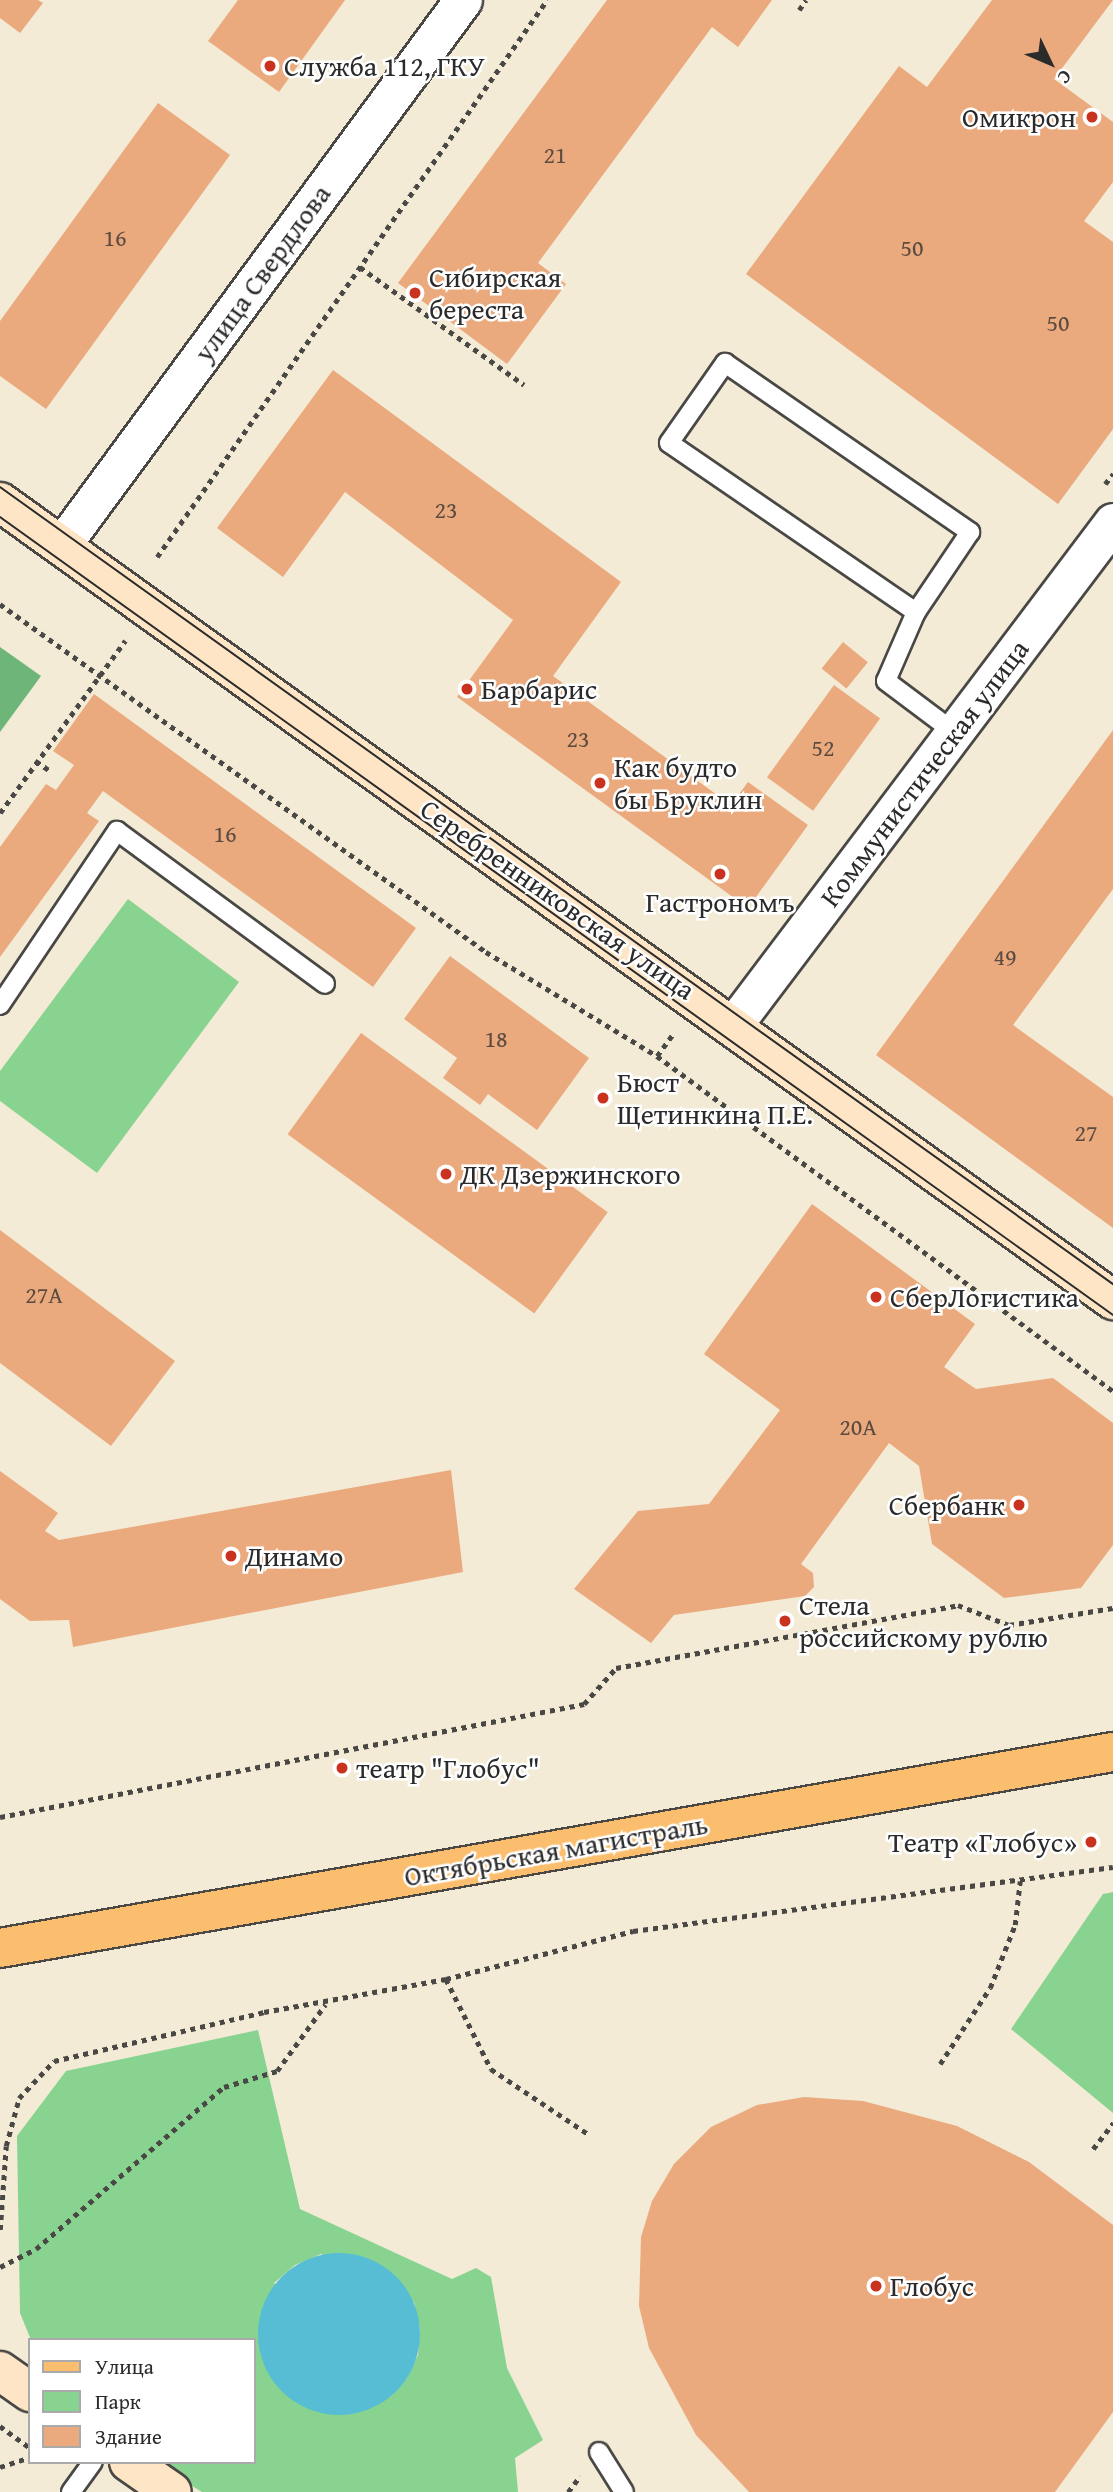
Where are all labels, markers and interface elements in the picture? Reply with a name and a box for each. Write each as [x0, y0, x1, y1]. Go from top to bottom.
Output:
north arrow [1015, 28, 1085, 98]
place label: Служба 112, ГКУ [284, 49, 484, 83]
marker: Служба 112, ГКУ [262, 58, 278, 74]
text: С [1051, 64, 1079, 91]
place label: Омикрон [962, 100, 1076, 134]
marker: Омикрон [1082, 107, 1102, 127]
house number: 21 [543, 141, 567, 169]
street label: улица Свердлова [186, 178, 338, 368]
house number: 16 [103, 224, 127, 252]
house number: 50 [900, 234, 924, 262]
place label: Сибирская береста [429, 260, 562, 326]
marker: Сибирская береста [407, 285, 423, 301]
house number: 50 [1046, 309, 1070, 337]
house number: 23 [434, 496, 458, 524]
street label: Коммунистическая улица [813, 633, 1035, 913]
place label: Барбарис [481, 672, 597, 706]
marker: Барбарис [459, 681, 475, 697]
house number: 23 [566, 725, 590, 753]
house number: 52 [811, 734, 835, 762]
place label: Как будто бы Бруклин [614, 750, 762, 816]
marker: Как будто бы Бруклин [592, 775, 608, 791]
street label: Серебренниковская улица [414, 791, 702, 1007]
house number: 16 [213, 820, 237, 848]
marker: Гастрономъ [712, 866, 728, 882]
place label: Гастрономъ [645, 885, 795, 919]
house number: 49 [993, 943, 1017, 971]
house number: 18 [484, 1025, 508, 1053]
place label: Бюст Щетинкина П.Е. [617, 1065, 813, 1131]
marker: Бюст Щетинкина П.Е. [595, 1090, 611, 1106]
house number: 27 [1074, 1119, 1098, 1147]
place label: ДК Дзержинского [460, 1157, 680, 1191]
marker: ДК Дзержинского [438, 1166, 454, 1182]
place label: СберЛогистика [890, 1280, 1079, 1314]
house number: 27А [25, 1281, 63, 1309]
marker: СберЛогистика [868, 1289, 884, 1305]
house number: 20А [839, 1413, 877, 1441]
place label: Сбербанк [889, 1488, 1005, 1522]
marker: Сбербанк [1011, 1497, 1027, 1513]
place label: Динамо [245, 1539, 343, 1573]
marker: Динамо [223, 1548, 239, 1564]
place label: Стела российскому рублю [799, 1588, 1048, 1654]
marker: Стела российскому рублю [777, 1613, 793, 1629]
place label: театр "Глобус" [356, 1751, 540, 1785]
marker: театр "Глобус" [334, 1760, 350, 1776]
street label: Октябрьская магистраль [402, 1807, 710, 1893]
place label: Театр «Глобус» [888, 1825, 1077, 1859]
marker: Театр «Глобус» [1083, 1834, 1099, 1850]
place label: Глобус [890, 2269, 974, 2303]
marker: Глобус [868, 2278, 884, 2294]
legend [28, 2338, 256, 2464]
text: Улица [95, 2351, 154, 2382]
text: Парк [95, 2386, 141, 2417]
text: Здание [95, 2421, 162, 2452]

